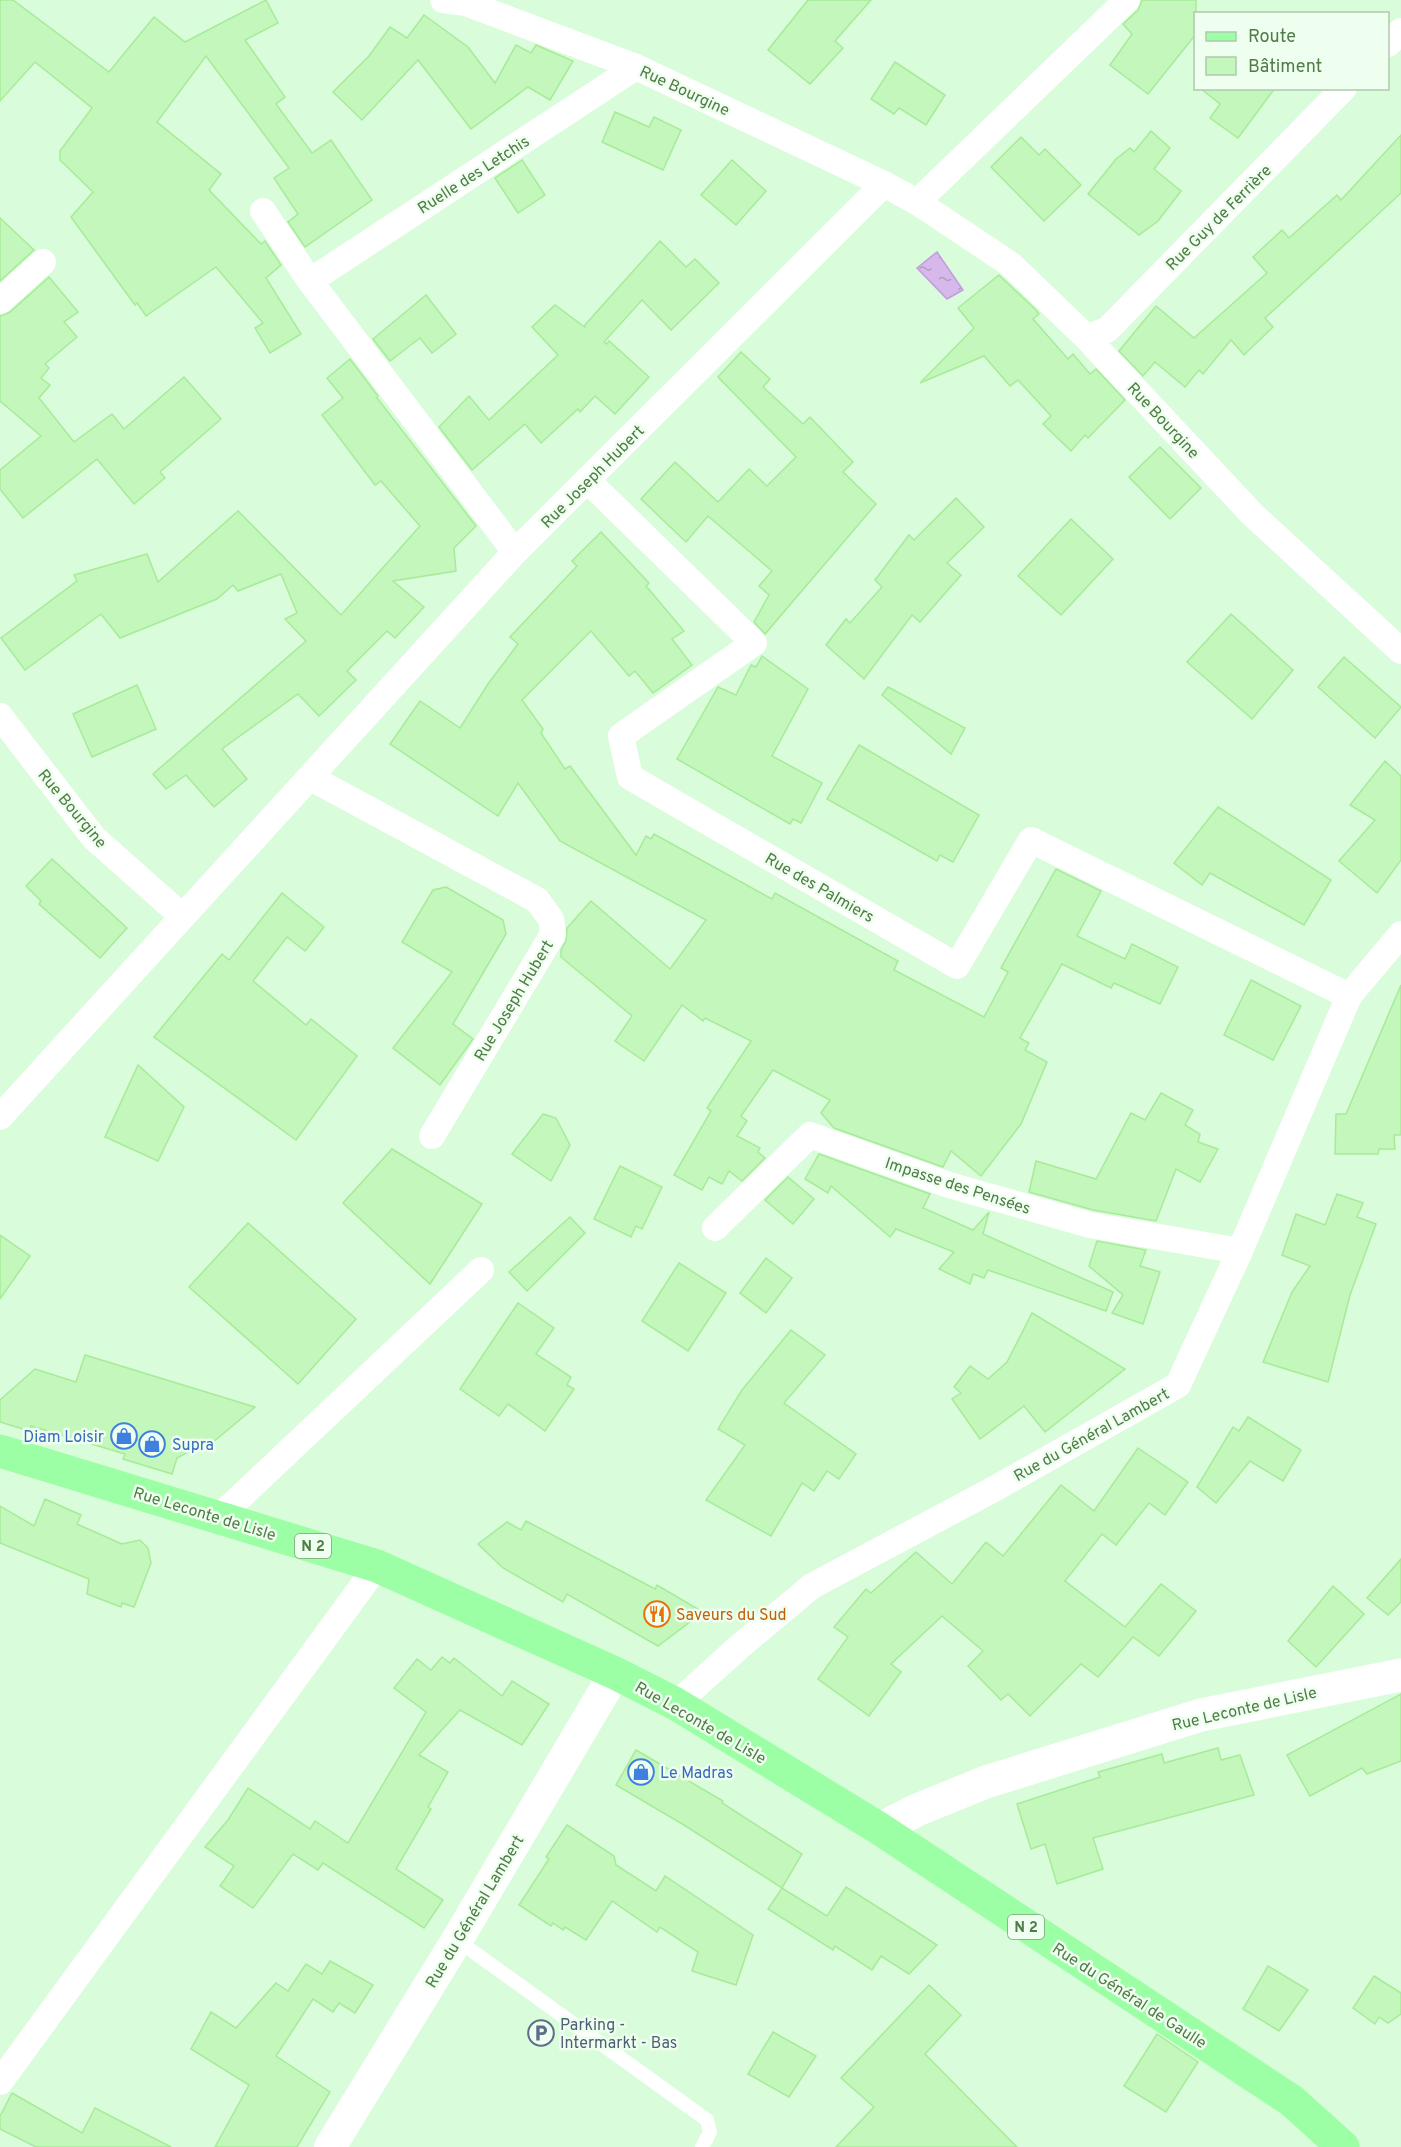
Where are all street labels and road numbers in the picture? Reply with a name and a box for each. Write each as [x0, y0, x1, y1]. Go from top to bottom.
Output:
street label: Rue Bourgine [636, 62, 732, 121]
street label: Ruelle des Letchis [414, 132, 534, 219]
street label: Rue Guy de Ferrière [1162, 161, 1276, 275]
street label: Rue Bourgine [1122, 379, 1203, 464]
street label: Rue Joseph Hubert [538, 422, 649, 533]
street label: Rue Bourgine [33, 766, 110, 853]
street label: Rue des Palmiers [761, 849, 877, 928]
street label: Rue Joseph Hubert [471, 937, 559, 1065]
street label: Impasse des Pensées [882, 1154, 1033, 1220]
street label: Rue du Général Lambert [1011, 1385, 1173, 1487]
street label: Rue Leconte de Lisle [131, 1484, 278, 1546]
road number: N 2 [295, 1534, 331, 1558]
street label: Rue Leconte de Lisle [631, 1678, 769, 1769]
street label: Rue Leconte de Lisle [1170, 1684, 1319, 1736]
street label: Rue du Général Lambert [422, 1832, 529, 1992]
road number: N 2 [1008, 1915, 1044, 1939]
street label: Rue du Général de Gaulle [1048, 1939, 1210, 2054]

